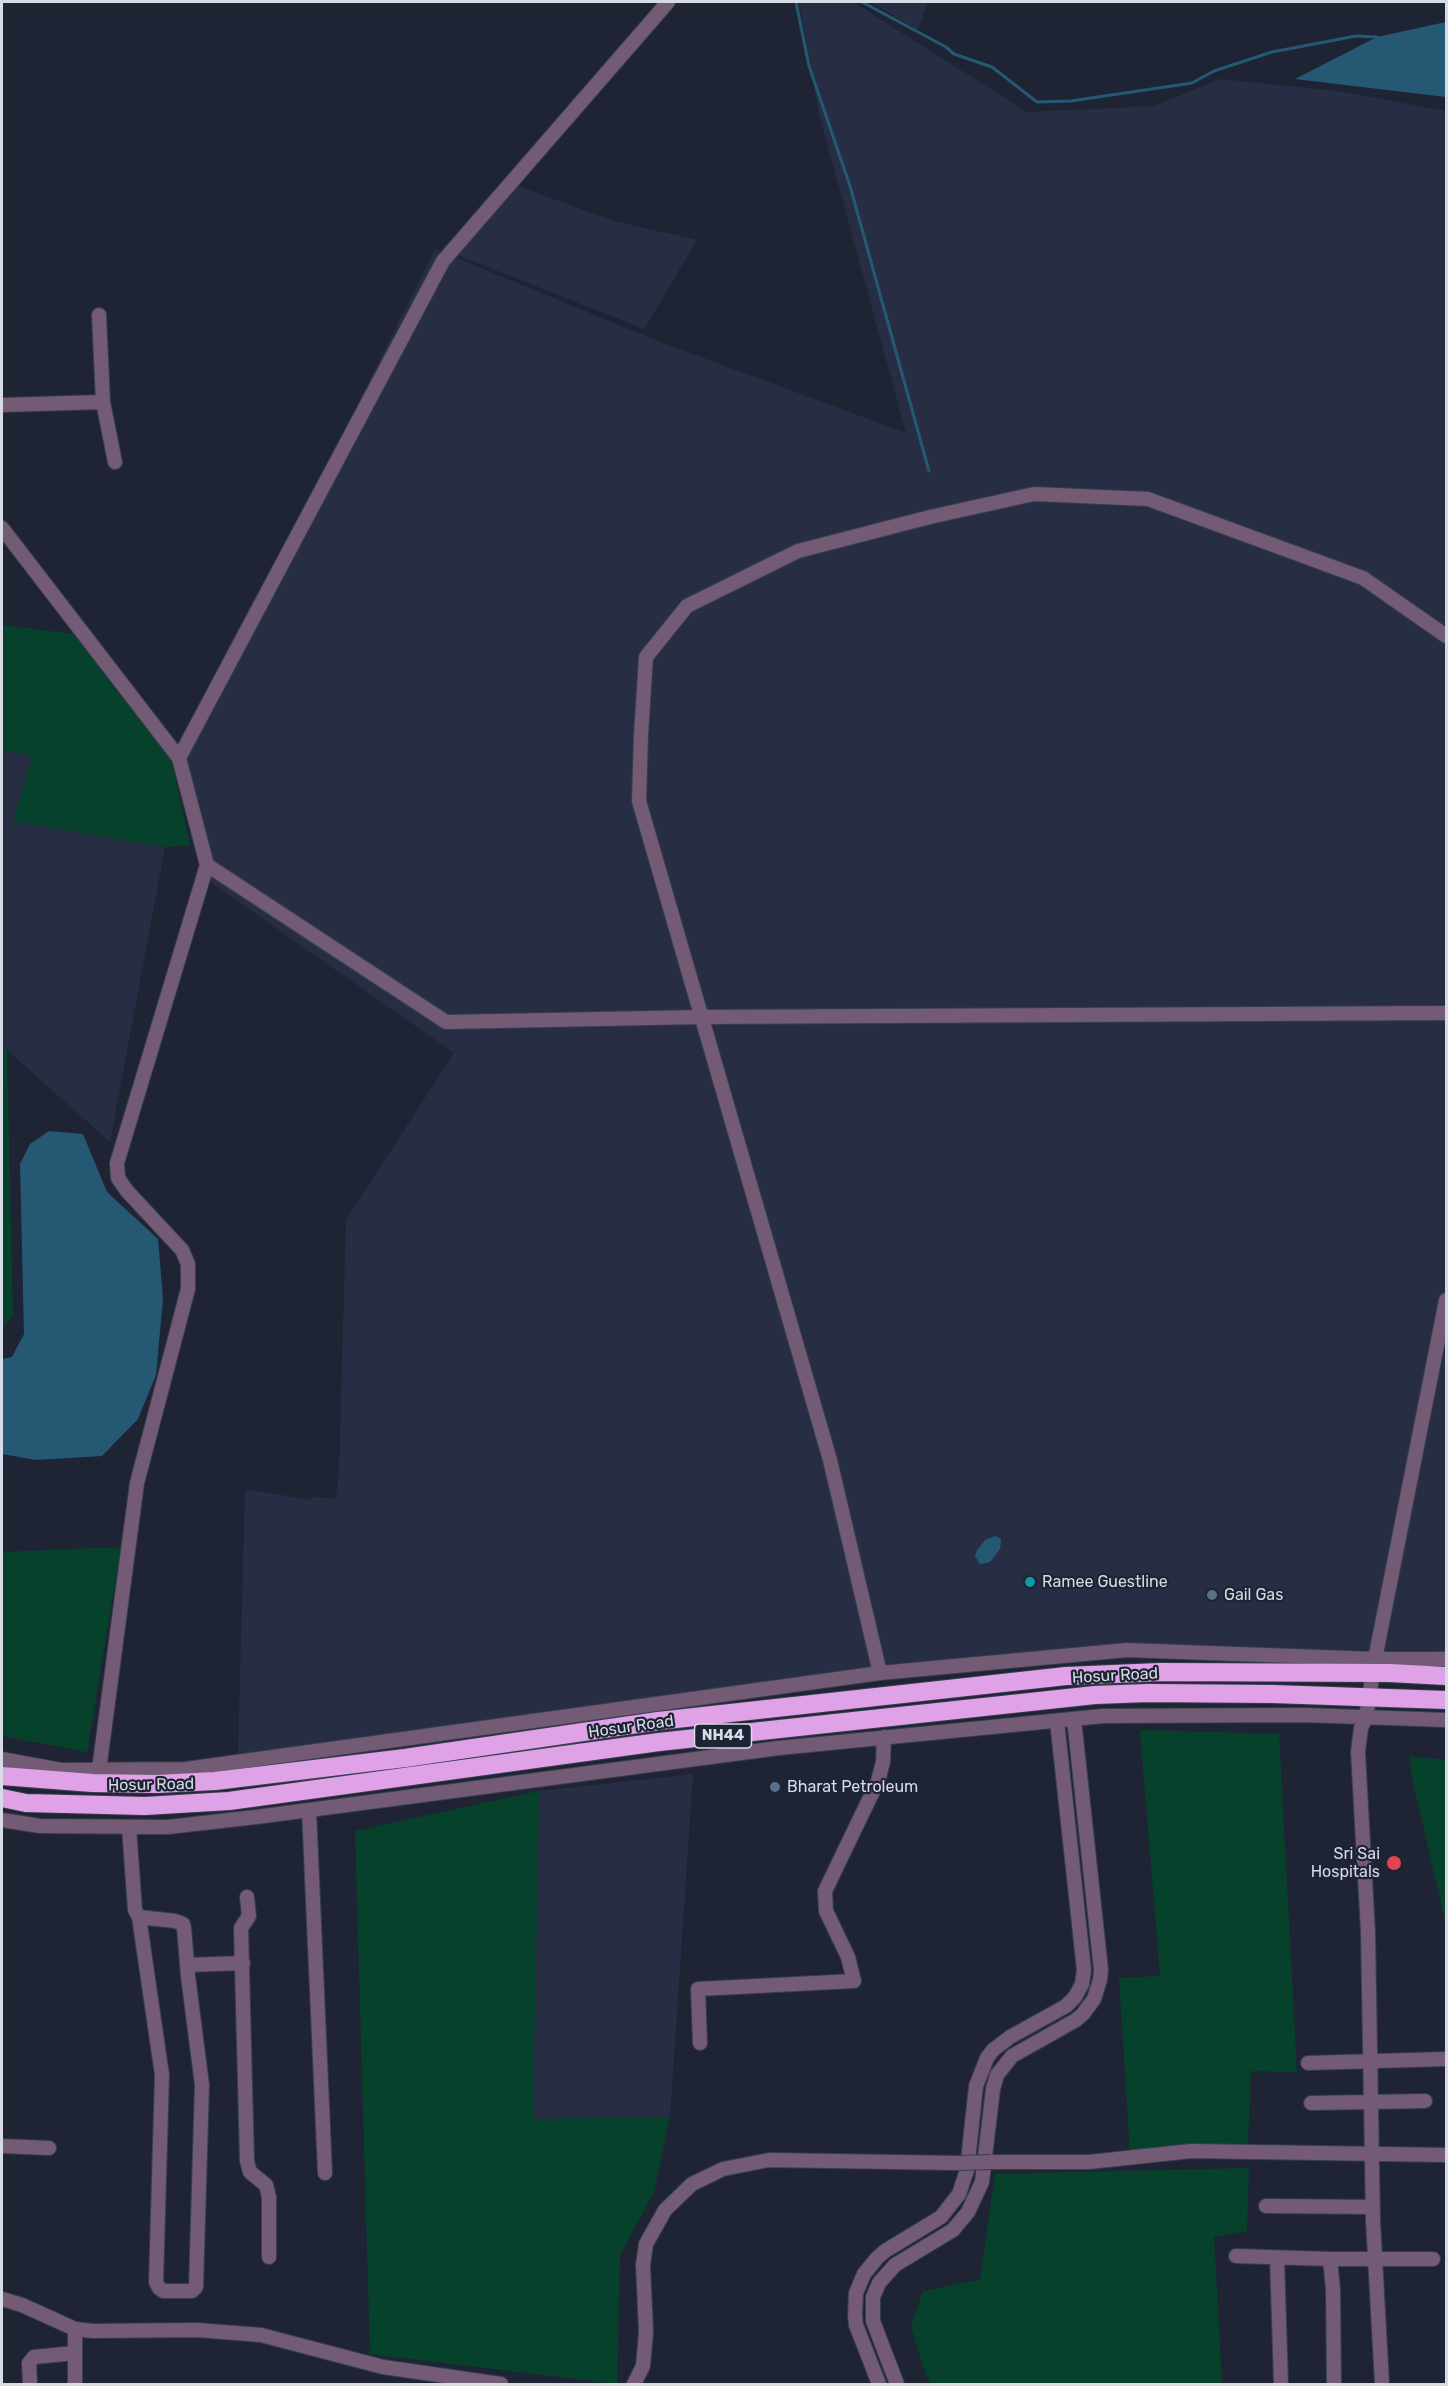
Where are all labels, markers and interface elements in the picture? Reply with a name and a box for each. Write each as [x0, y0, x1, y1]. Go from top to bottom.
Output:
place label: Ramee Guestline [1042, 1572, 1168, 1592]
marker: Ramee Guestline [1023, 1575, 1037, 1589]
place label: Gail Gas [1224, 1585, 1283, 1605]
marker: Gail Gas [1205, 1588, 1219, 1602]
street label: Hosur Road [1071, 1664, 1159, 1688]
street label: Hosur Road [587, 1711, 675, 1743]
road number: NH44 [694, 1724, 752, 1748]
street label: Hosur Road [108, 1775, 194, 1795]
place label: Bharat Petroleum [787, 1777, 918, 1797]
marker: Bharat Petroleum [768, 1780, 782, 1794]
place label: Sri Sai Hospitals [1311, 1844, 1380, 1882]
marker: Sri Sai Hospitals [1385, 1854, 1403, 1872]

